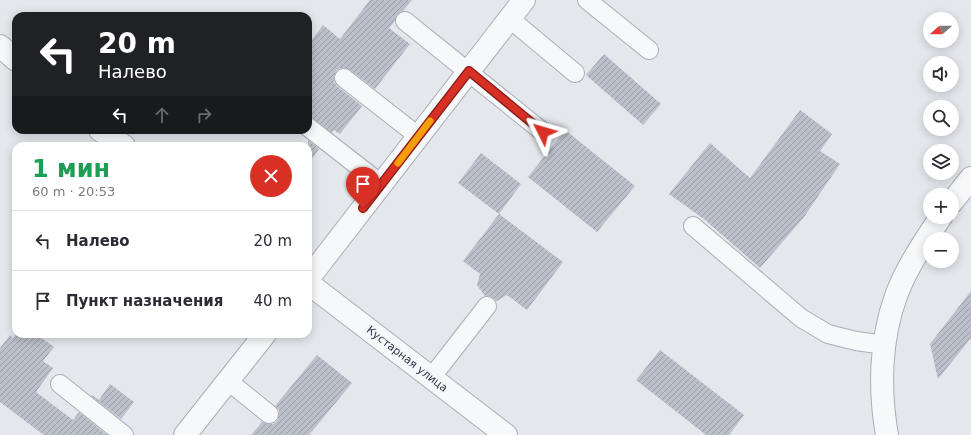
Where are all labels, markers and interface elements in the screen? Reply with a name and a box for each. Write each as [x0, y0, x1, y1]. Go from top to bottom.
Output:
north arrow [923, 12, 959, 48]
map controls [923, 12, 959, 268]
text: 20 m [98, 27, 176, 60]
icon: left [32, 28, 84, 80]
button: sound [923, 56, 959, 92]
text: Налево [98, 61, 167, 82]
button: search [923, 100, 959, 136]
icon: left [109, 104, 131, 126]
icon: ahead [151, 104, 173, 126]
icon: right [193, 104, 215, 126]
position arrow [522, 111, 564, 153]
button: layers [923, 144, 959, 180]
text: 1 мин [32, 155, 110, 183]
button: close [250, 155, 292, 197]
pin [346, 167, 380, 208]
icon: arrive [352, 173, 374, 195]
text: 60 m · 20:53 [32, 184, 115, 199]
button: + [923, 188, 959, 224]
icon: left [32, 230, 54, 252]
text: Налево [66, 232, 130, 250]
text: 20 m [254, 232, 292, 250]
button: − [923, 232, 959, 268]
icon: arrive [32, 290, 54, 312]
text: Пункт назначения [66, 292, 223, 310]
text: 40 m [254, 292, 292, 310]
street label: Кустарная улица [364, 323, 450, 395]

